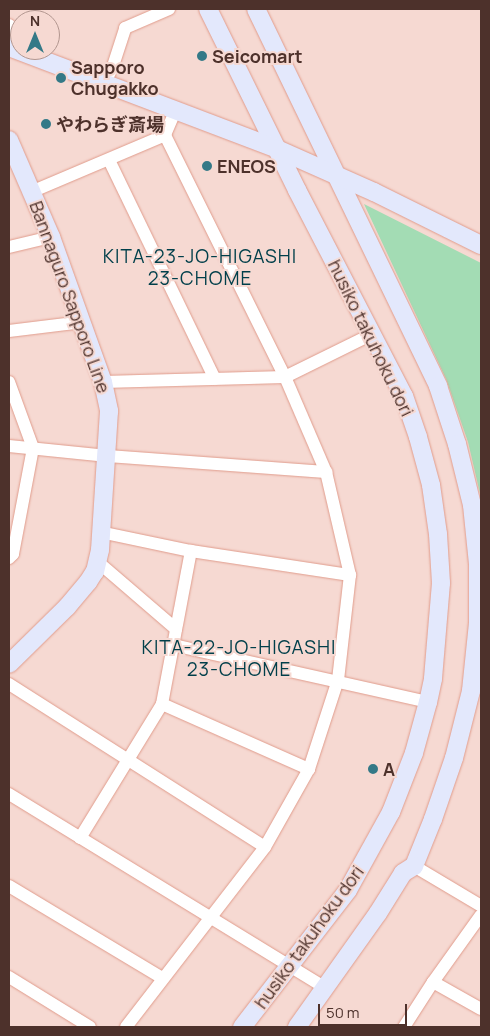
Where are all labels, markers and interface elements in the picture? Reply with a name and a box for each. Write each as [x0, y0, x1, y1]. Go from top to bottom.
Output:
north arrow [10, 10, 60, 60]
text: N [30, 11, 40, 30]
place label: Seicomart [212, 45, 302, 67]
marker: Seicomart [196, 50, 208, 62]
place label: Sapporo Chugakko [71, 57, 159, 100]
marker: Sapporo Chugakko [55, 72, 67, 84]
place label: やわらぎ斎場 [56, 113, 164, 135]
marker: やわらぎ斎場 [40, 118, 52, 130]
place label: ENEOS [217, 155, 276, 177]
marker: ENEOS [201, 160, 213, 172]
street label: Bannaguro Sapporo Line [25, 198, 115, 396]
district label: KITA-23-JO-HIGASHI 23-CHOME [101, 246, 299, 290]
street label: husiko takuhoku dori [324, 256, 418, 420]
district label: KITA-22-JO-HIGASHI 23-CHOME [139, 637, 339, 681]
place label: A [383, 758, 395, 780]
marker: A [367, 763, 379, 775]
street label: husiko takuhoku dori [250, 861, 368, 1013]
scale bar [320, 994, 409, 1026]
text: 50 m [326, 1002, 360, 1023]

